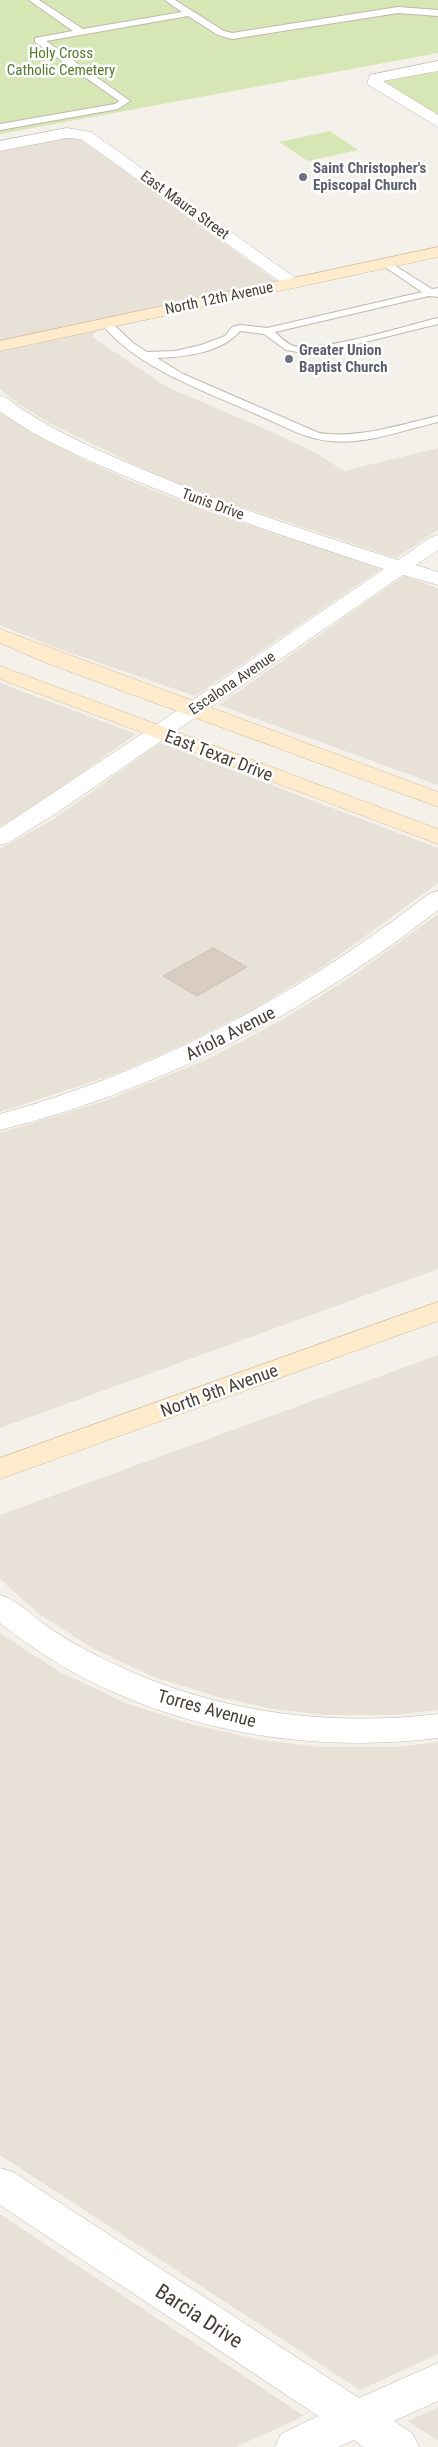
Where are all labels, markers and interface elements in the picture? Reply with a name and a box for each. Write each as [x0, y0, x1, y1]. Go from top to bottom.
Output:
park label: Holy Cross Catholic Cemetery [7, 44, 115, 79]
place label: Saint Christopher's Episcopal Church [313, 159, 427, 194]
street label: East Maura Street [137, 167, 233, 243]
marker: Saint Christopher's Episcopal Church [297, 171, 309, 183]
street label: North 12th Avenue [163, 278, 275, 318]
place label: Greater Union Baptist Church [299, 341, 388, 376]
marker: Greater Union Baptist Church [283, 353, 295, 365]
street label: Tunis Drive [179, 484, 247, 524]
street label: Escalona Avenue [185, 647, 279, 719]
street label: East Texar Drive [162, 725, 276, 785]
street label: Ariola Avenue [182, 1001, 278, 1065]
street label: North 9th Avenue [158, 1359, 280, 1421]
street label: Torres Avenue [156, 1685, 258, 1731]
street label: Barcia Drive [151, 2279, 247, 2353]

